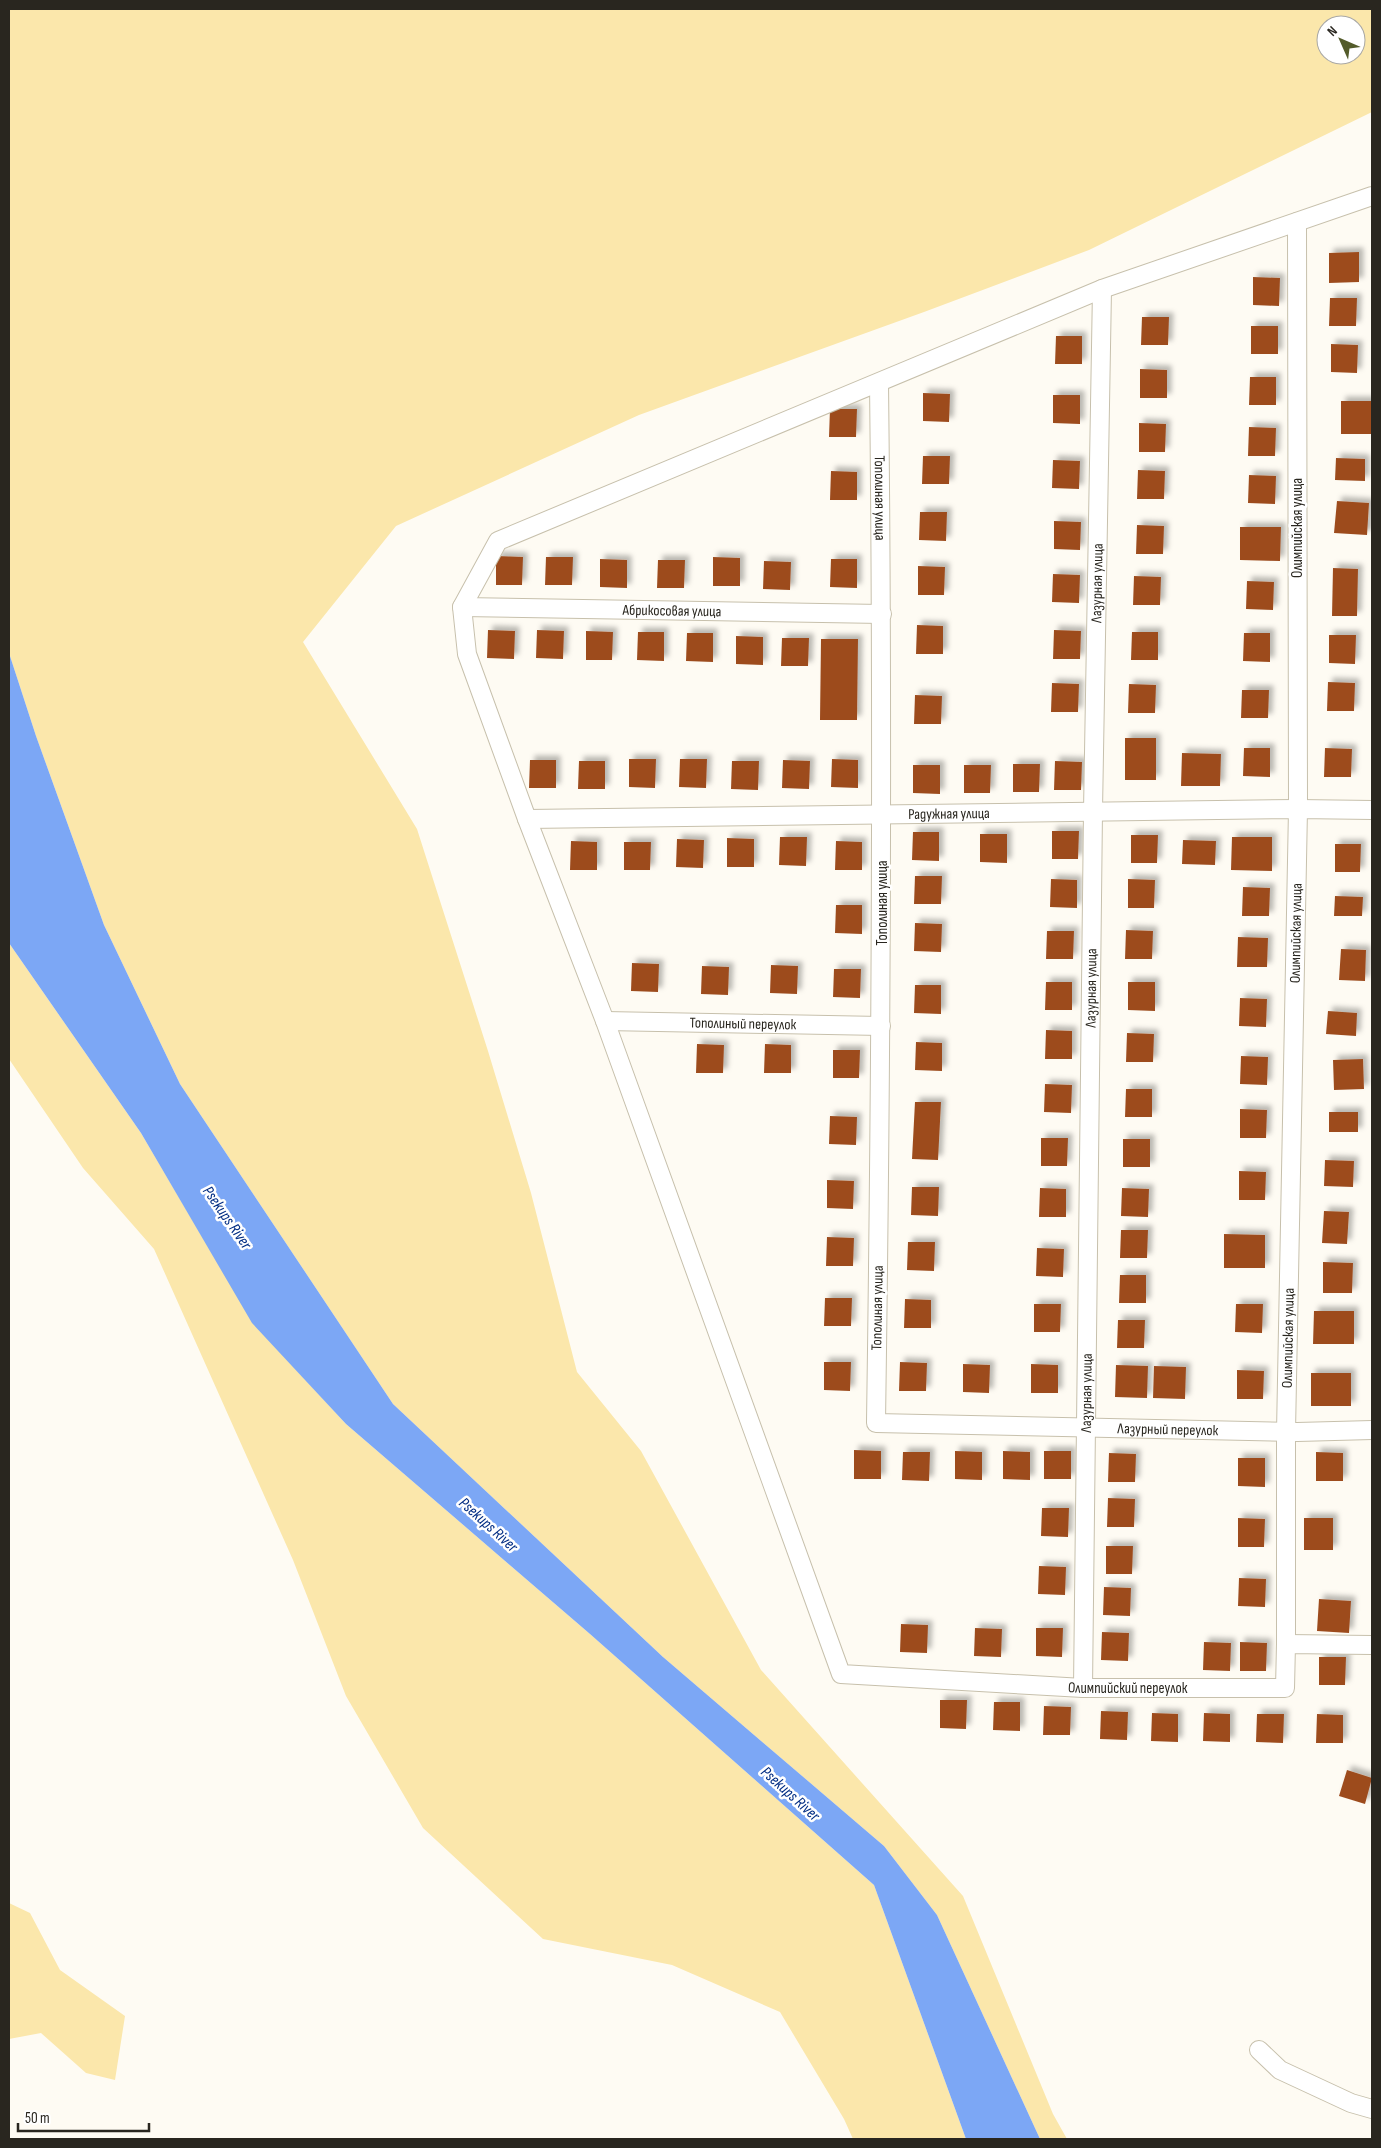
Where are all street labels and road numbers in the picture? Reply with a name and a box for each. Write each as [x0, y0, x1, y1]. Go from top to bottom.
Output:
street label: Тополиная улица [870, 455, 889, 541]
street label: Олимпийская улица [1288, 478, 1307, 578]
street label: Лазурная улица [1087, 543, 1108, 624]
street label: Абрикосовая улица [621, 601, 722, 621]
street label: Радужная улица [908, 804, 990, 824]
street label: Тополиная улица [873, 860, 892, 946]
street label: Олимпийская улица [1286, 883, 1307, 983]
street label: Лазурная улица [1082, 948, 1101, 1029]
street label: Тополиный переулок [690, 1014, 797, 1034]
street label: Тополиная улица [867, 1265, 888, 1351]
street label: Олимпийская улица [1278, 1288, 1299, 1388]
street label: Лазурная улица [1077, 1353, 1097, 1434]
street label: Лазурный переулок [1116, 1419, 1219, 1440]
street label: Олимпийский переулок [1067, 1678, 1188, 1698]

